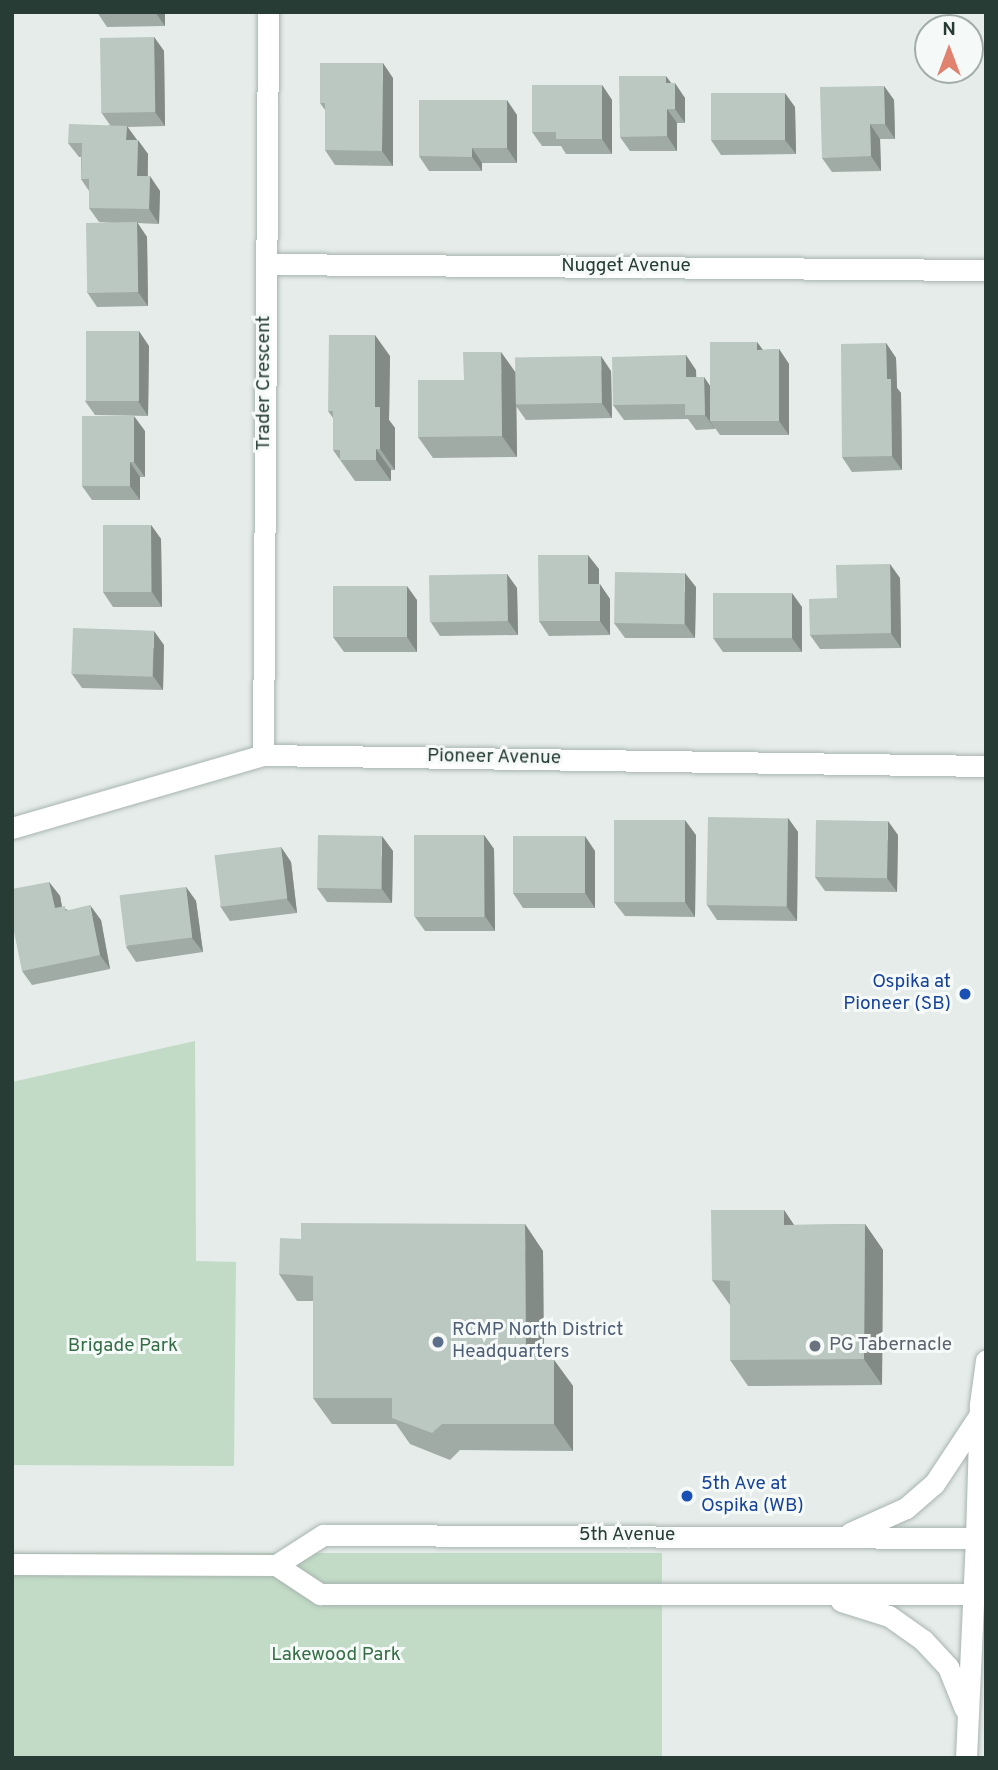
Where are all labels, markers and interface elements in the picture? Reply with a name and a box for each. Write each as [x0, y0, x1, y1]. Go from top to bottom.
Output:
north arrow [914, 14, 984, 84]
text: N [942, 18, 956, 42]
street label: Nugget Avenue [561, 256, 691, 278]
street label: Trader Crescent [254, 315, 276, 451]
street label: Pioneer Avenue [426, 745, 562, 771]
place label: Ospika at Pioneer (SB) [843, 972, 951, 1016]
marker: Ospika at Pioneer (SB) [957, 986, 973, 1002]
place label: RCMP North District Headquarters [452, 1320, 623, 1364]
marker: RCMP North District Headquarters [430, 1334, 446, 1350]
place label: PG Tabernacle [829, 1335, 953, 1357]
park label: Brigade Park [68, 1336, 178, 1358]
marker: PG Tabernacle [807, 1338, 823, 1354]
place label: 5th Ave at Ospika (WB) [701, 1474, 804, 1518]
marker: 5th Ave at Ospika (WB) [679, 1488, 695, 1504]
street label: 5th Avenue [578, 1525, 676, 1547]
park label: Lakewood Park [271, 1645, 401, 1667]

